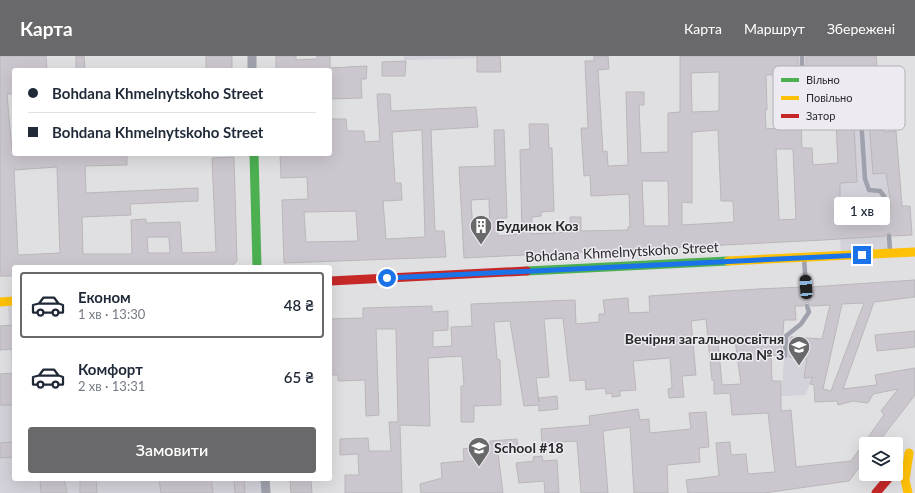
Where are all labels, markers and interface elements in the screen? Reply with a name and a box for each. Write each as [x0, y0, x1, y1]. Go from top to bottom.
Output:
text: Карта [20, 17, 73, 40]
text: Карта [684, 20, 722, 37]
text: Маршрут [744, 20, 805, 37]
text: Збережені [827, 20, 895, 37]
legend [773, 66, 905, 130]
text: Вільно [806, 73, 840, 86]
text: Bohdana Khmelnytskoho Street [52, 84, 263, 102]
text: Повільно [806, 91, 852, 104]
text: Затор [806, 109, 835, 122]
text: Bohdana Khmelnytskoho Street [52, 123, 263, 141]
callout: 1 хв [834, 197, 890, 225]
text: 1 хв [850, 203, 874, 219]
building icon: Будинок Коз [468, 213, 494, 246]
place label: Будинок Коз [496, 217, 579, 234]
street label: Bohdana Khmelnytskoho Street [525, 238, 719, 265]
route end [853, 246, 871, 264]
route start [378, 269, 396, 287]
car [799, 275, 813, 299]
icon: car [30, 287, 66, 323]
text: Економ [78, 288, 131, 306]
text: 48 ₴ [284, 296, 314, 314]
text: 1 хв · 13:30 [78, 306, 145, 322]
place label: Вечірня загальноосвітня школа № 3 [625, 330, 784, 363]
school or university icon: Вечірня загальноосвітня школа № 3 [786, 334, 812, 367]
icon: car [30, 359, 66, 395]
text: Комфорт [78, 360, 143, 378]
text: 65 ₴ [284, 368, 314, 386]
text: 2 хв · 13:31 [78, 378, 145, 394]
button: Замовити [28, 427, 316, 473]
school or university icon: School #18 [466, 435, 492, 468]
map controls [859, 437, 903, 481]
button: layers [859, 437, 903, 481]
place label: School #18 [494, 439, 564, 456]

